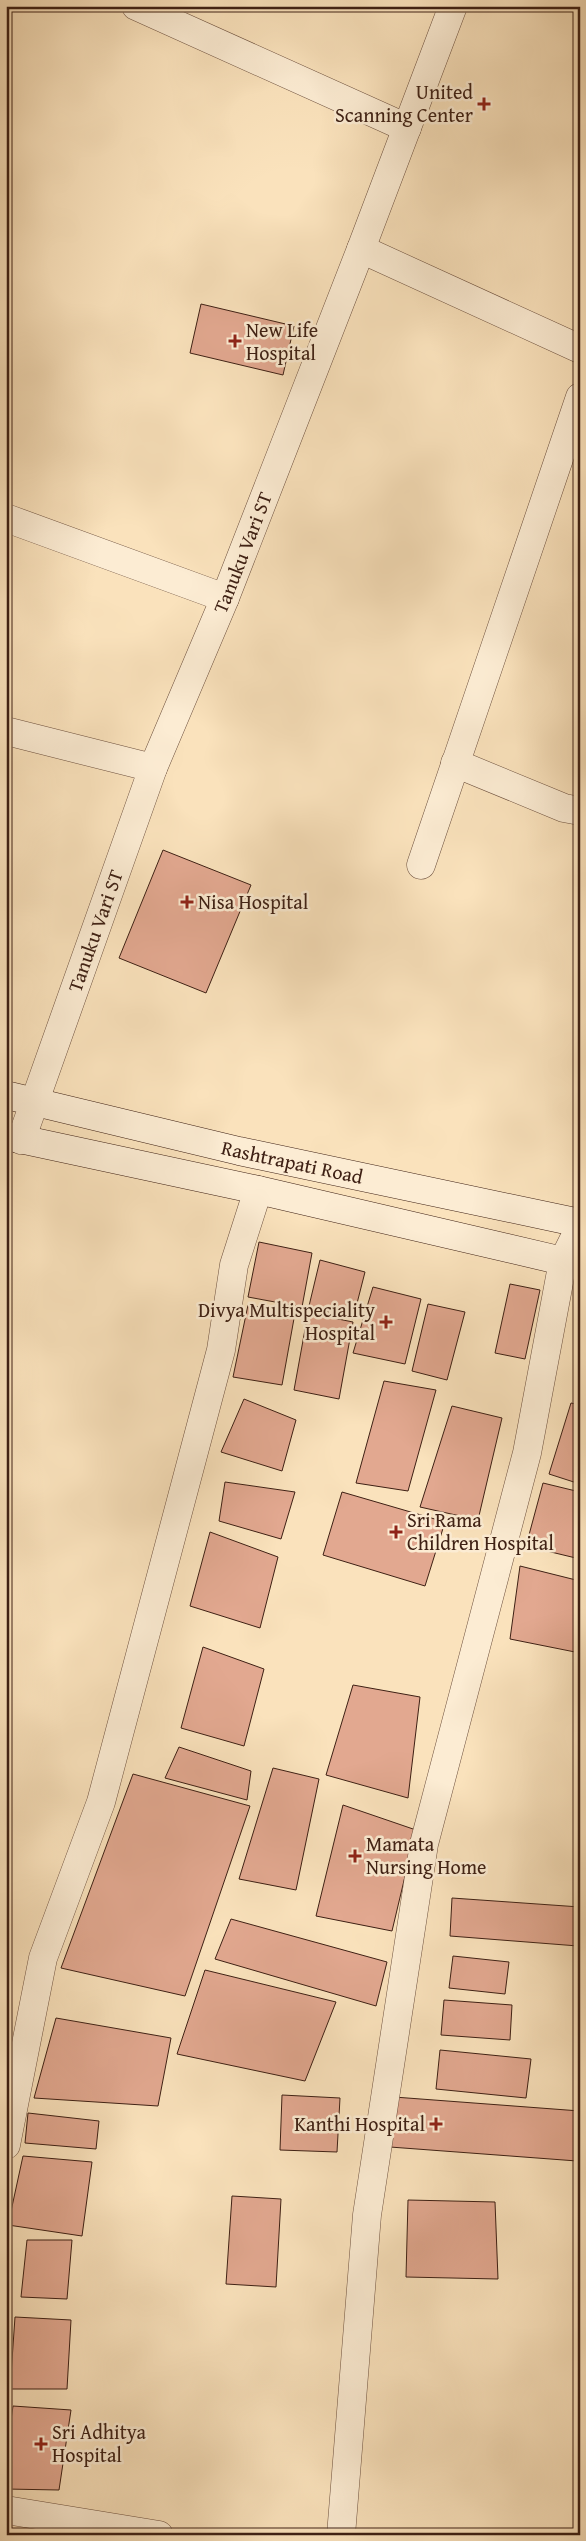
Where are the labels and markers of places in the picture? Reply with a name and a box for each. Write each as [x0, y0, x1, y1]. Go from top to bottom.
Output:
place label: United Scanning Center [335, 77, 473, 129]
marker: United Scanning Center [477, 97, 491, 111]
place label: New Life Hospital [246, 315, 318, 367]
marker: New Life Hospital [228, 334, 242, 348]
place label: Nisa Hospital [198, 887, 309, 916]
marker: Nisa Hospital [180, 895, 194, 909]
place label: Divya Multispeciality Hospital [198, 1295, 375, 1347]
marker: Divya Multispeciality Hospital [379, 1315, 393, 1329]
place label: Sri Rama Children Hospital [407, 1505, 554, 1557]
marker: Sri Rama Children Hospital [389, 1525, 403, 1539]
place label: Mamata Nursing Home [366, 1829, 486, 1881]
marker: Mamata Nursing Home [348, 1849, 362, 1863]
place label: Kanthi Hospital [294, 2109, 425, 2138]
marker: Kanthi Hospital [429, 2117, 443, 2131]
place label: Sri Adhitya Hospital [52, 2417, 146, 2469]
marker: Sri Adhitya Hospital [34, 2437, 48, 2451]

